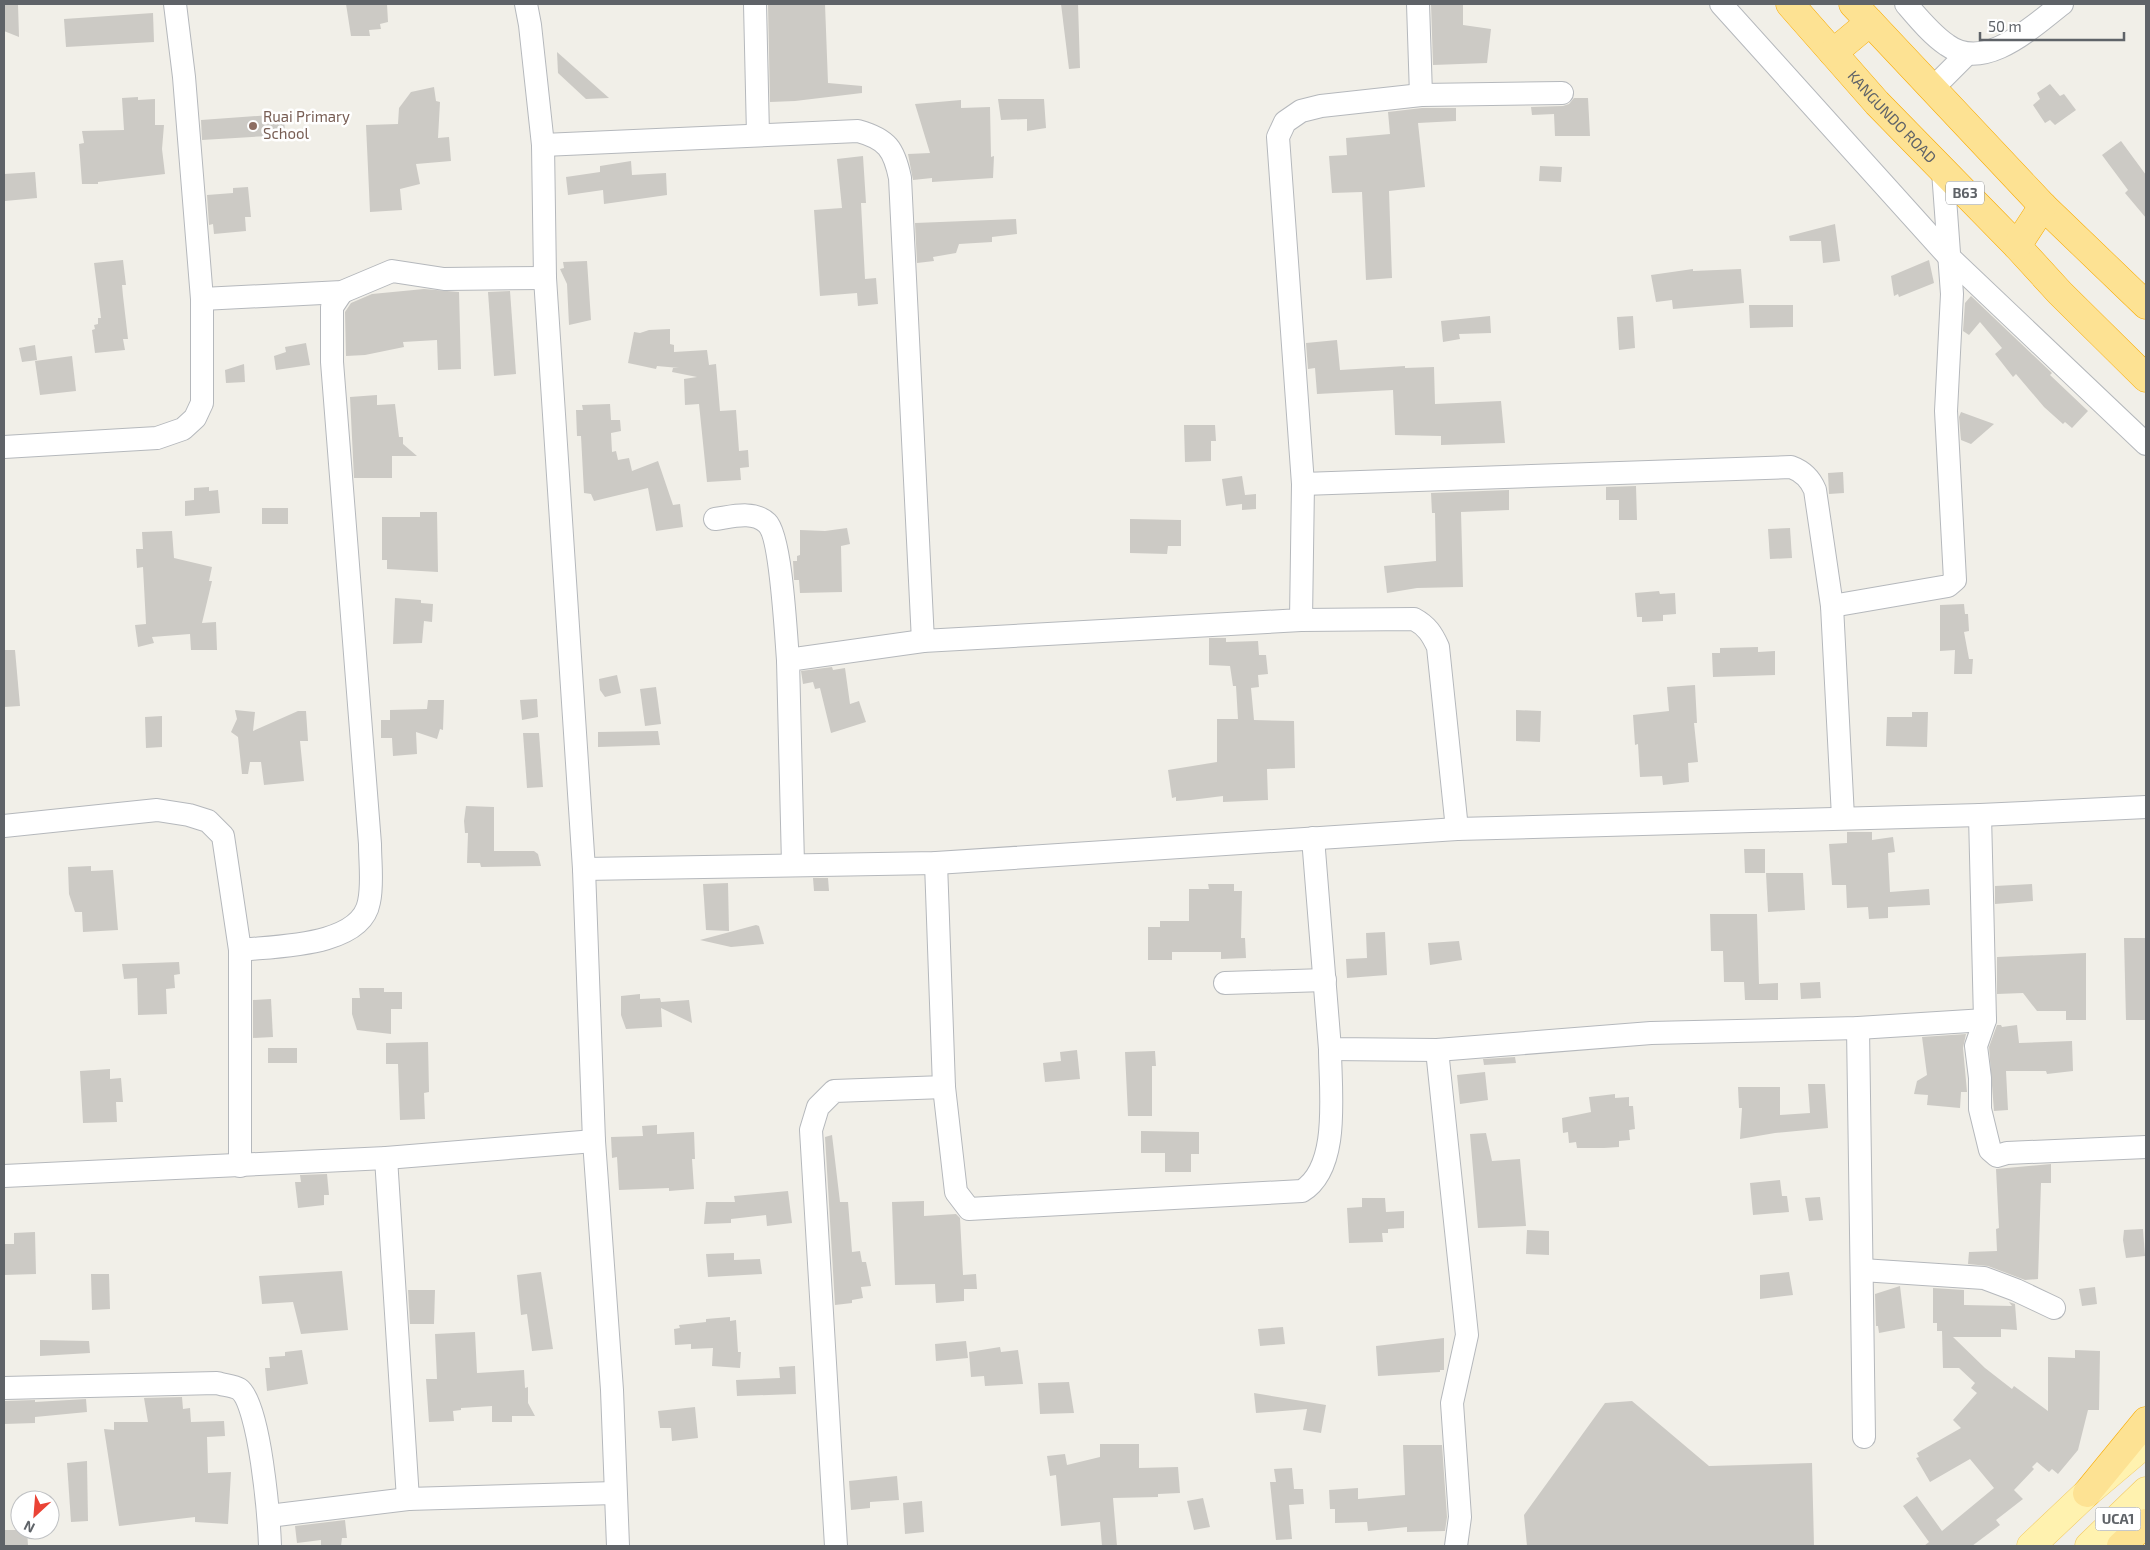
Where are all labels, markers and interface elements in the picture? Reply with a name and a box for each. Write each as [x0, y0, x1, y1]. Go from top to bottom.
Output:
scale bar [1980, 10, 2124, 42]
text: 50 m [1988, 17, 2022, 35]
street label: KANGUNDO ROAD [1844, 66, 1941, 166]
place label: Ruai Primary School [263, 107, 350, 142]
marker: Ruai Primary School [247, 120, 259, 132]
road number: B63 [1946, 182, 1984, 204]
north arrow [10, 1490, 60, 1540]
road number: UCA1 [2096, 1508, 2140, 1530]
text: N [21, 1517, 37, 1537]

